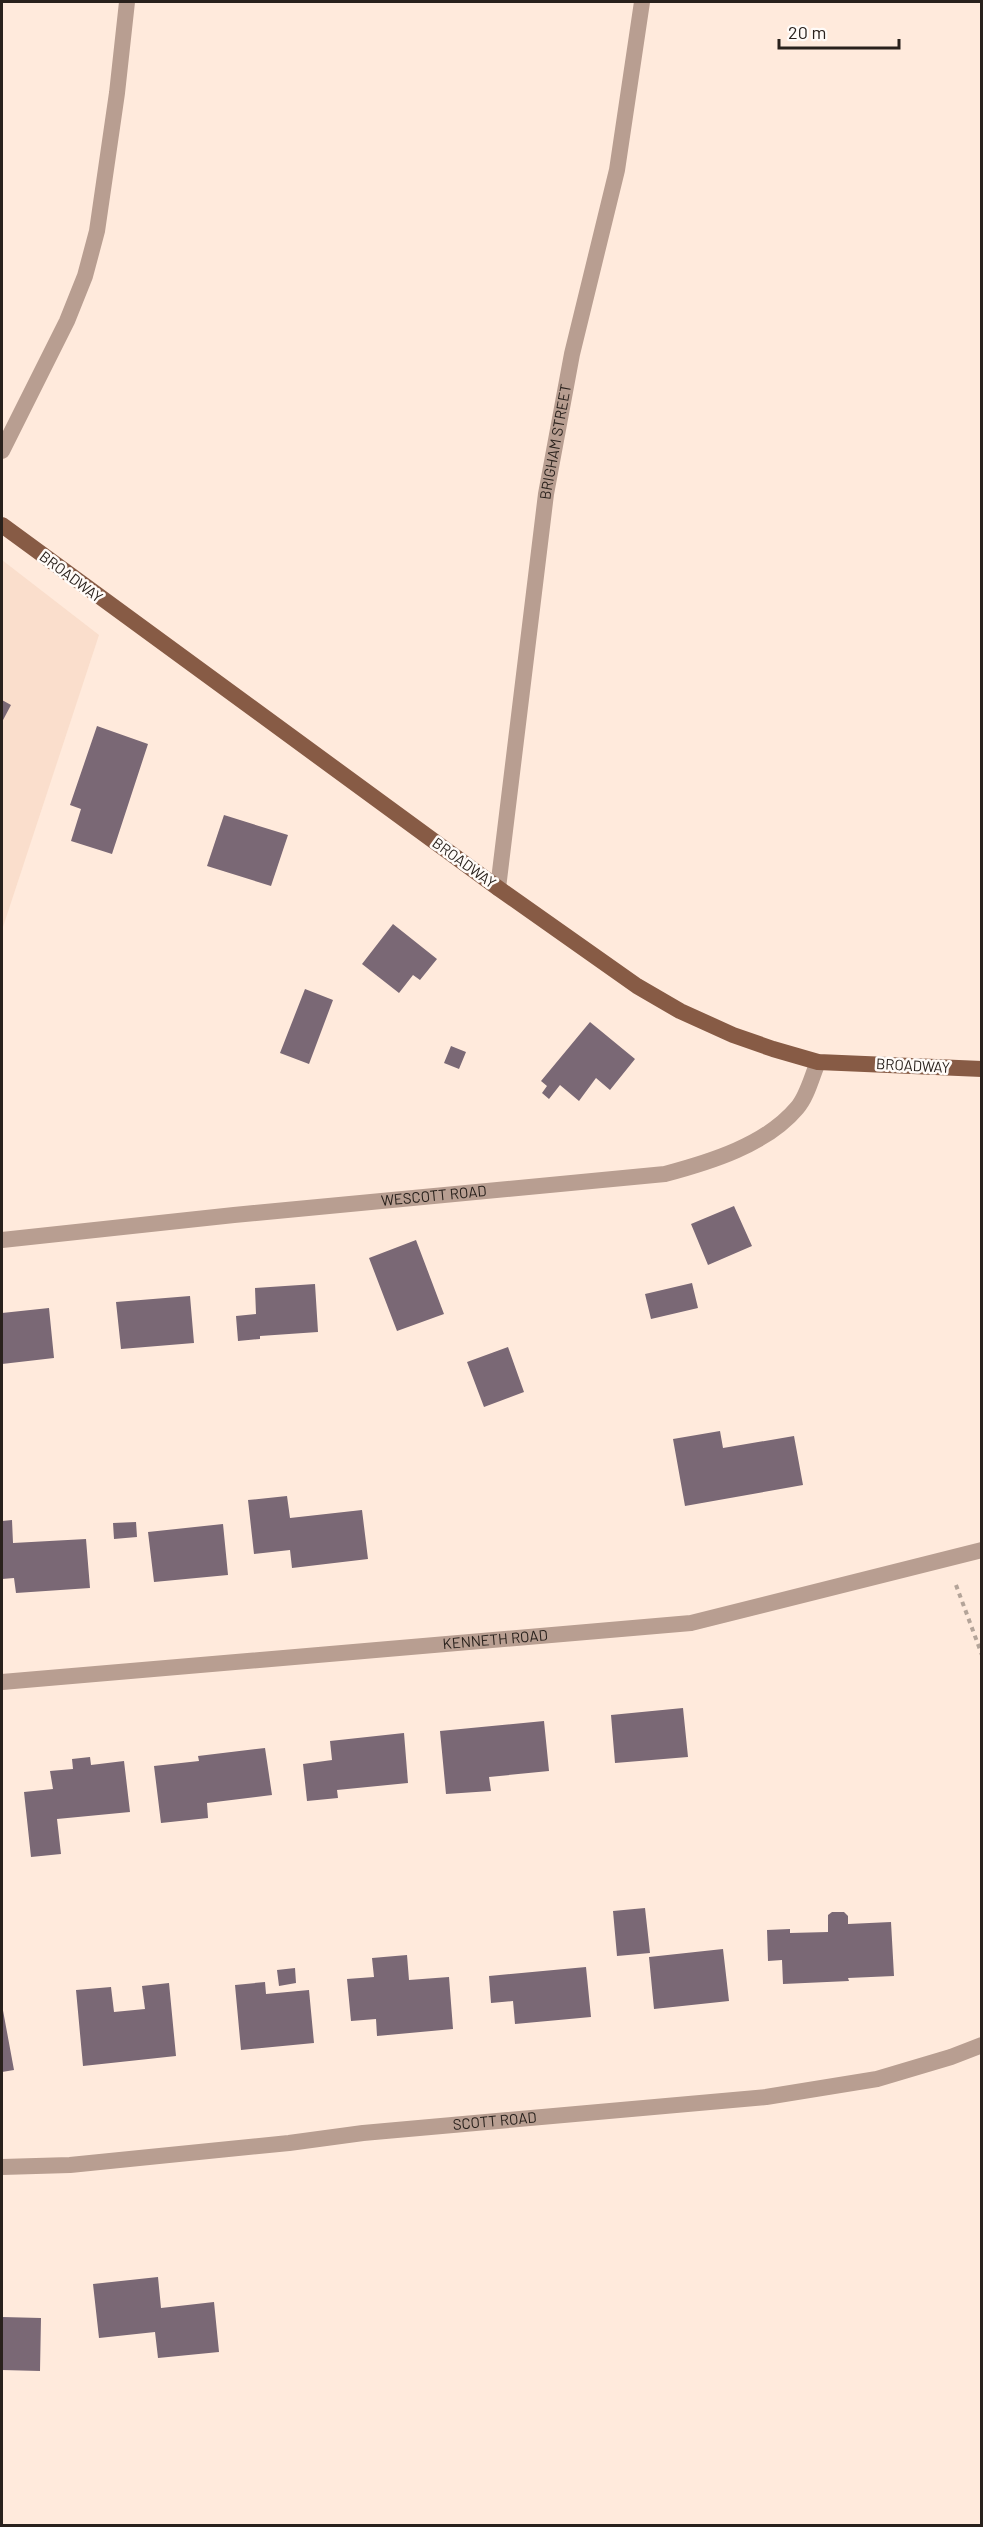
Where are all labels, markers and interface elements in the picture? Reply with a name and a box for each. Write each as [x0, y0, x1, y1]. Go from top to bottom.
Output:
scale bar [779, 12, 899, 50]
text: 20 m [788, 21, 826, 43]
street label: BRIGHAM STREET [535, 382, 574, 501]
street label: BROADWAY [37, 547, 107, 606]
street label: BROADWAY [429, 833, 500, 891]
street label: BROADWAY [875, 1054, 951, 1076]
street label: WESCOTT ROAD [380, 1181, 487, 1209]
street label: KENNETH ROAD [442, 1625, 548, 1652]
street label: SCOTT ROAD [452, 2108, 537, 2133]

